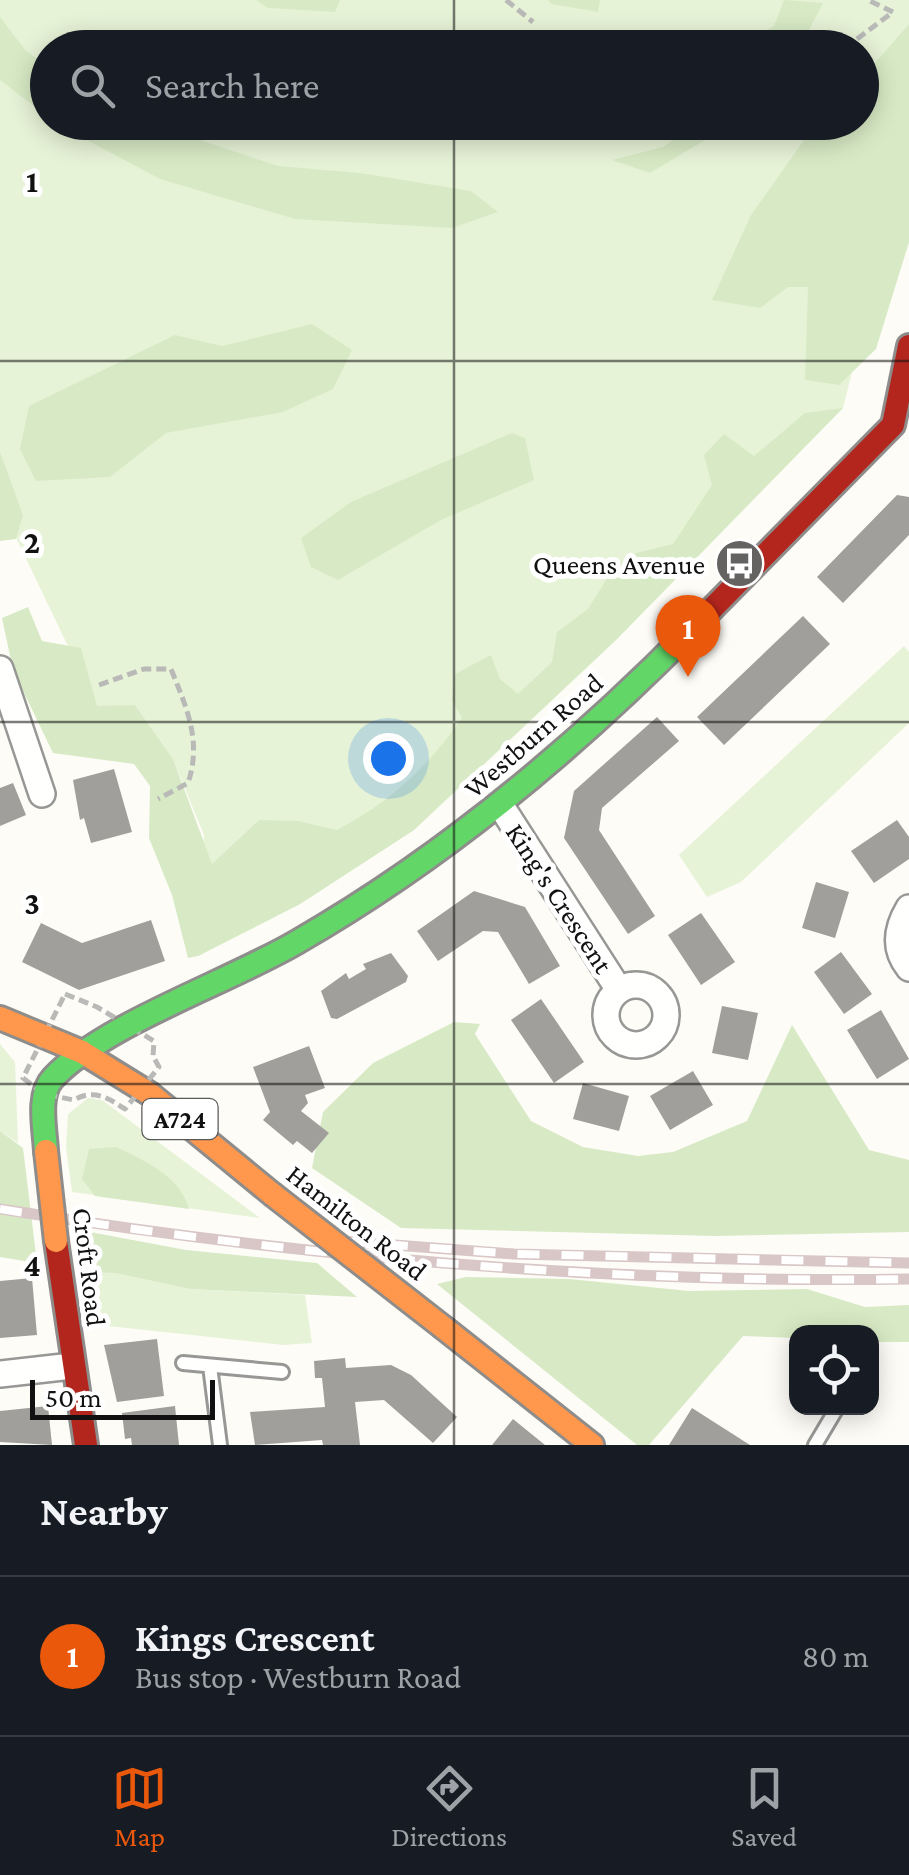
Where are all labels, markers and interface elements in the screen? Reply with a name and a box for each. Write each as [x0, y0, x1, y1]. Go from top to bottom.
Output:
search box [30, 30, 879, 140]
icon: search [65, 58, 120, 113]
text: Search here [145, 64, 319, 106]
text: 1 [26, 163, 38, 199]
text: 2 [24, 524, 40, 560]
bus stop icon: Queens Avenue [714, 538, 766, 590]
place label: Queens Avenue [533, 549, 705, 580]
pin: 1 [656, 594, 720, 677]
street label: Westburn Road [458, 667, 609, 804]
your location [363, 733, 414, 784]
street label: King's Crescent [500, 818, 620, 979]
text: 3 [24, 885, 40, 921]
road number: A724 [142, 1099, 218, 1139]
street label: Hamilton Road [281, 1158, 433, 1287]
street label: Croft Road [67, 1206, 112, 1328]
text: 4 [23, 1247, 41, 1283]
map controls [789, 1325, 879, 1415]
button: locate [789, 1325, 879, 1415]
scale bar [30, 1375, 215, 1420]
text: 50 m [45, 1382, 102, 1413]
text: Nearby [40, 1487, 168, 1534]
text: Kings Crescent [135, 1617, 374, 1659]
text: 1 [67, 1638, 78, 1674]
text: 80 m [802, 1638, 869, 1674]
text: Bus stop · Westburn Road [135, 1659, 461, 1695]
tab: Map [112, 1761, 167, 1852]
tab: Directions [391, 1761, 507, 1852]
tab: Saved [731, 1761, 797, 1852]

